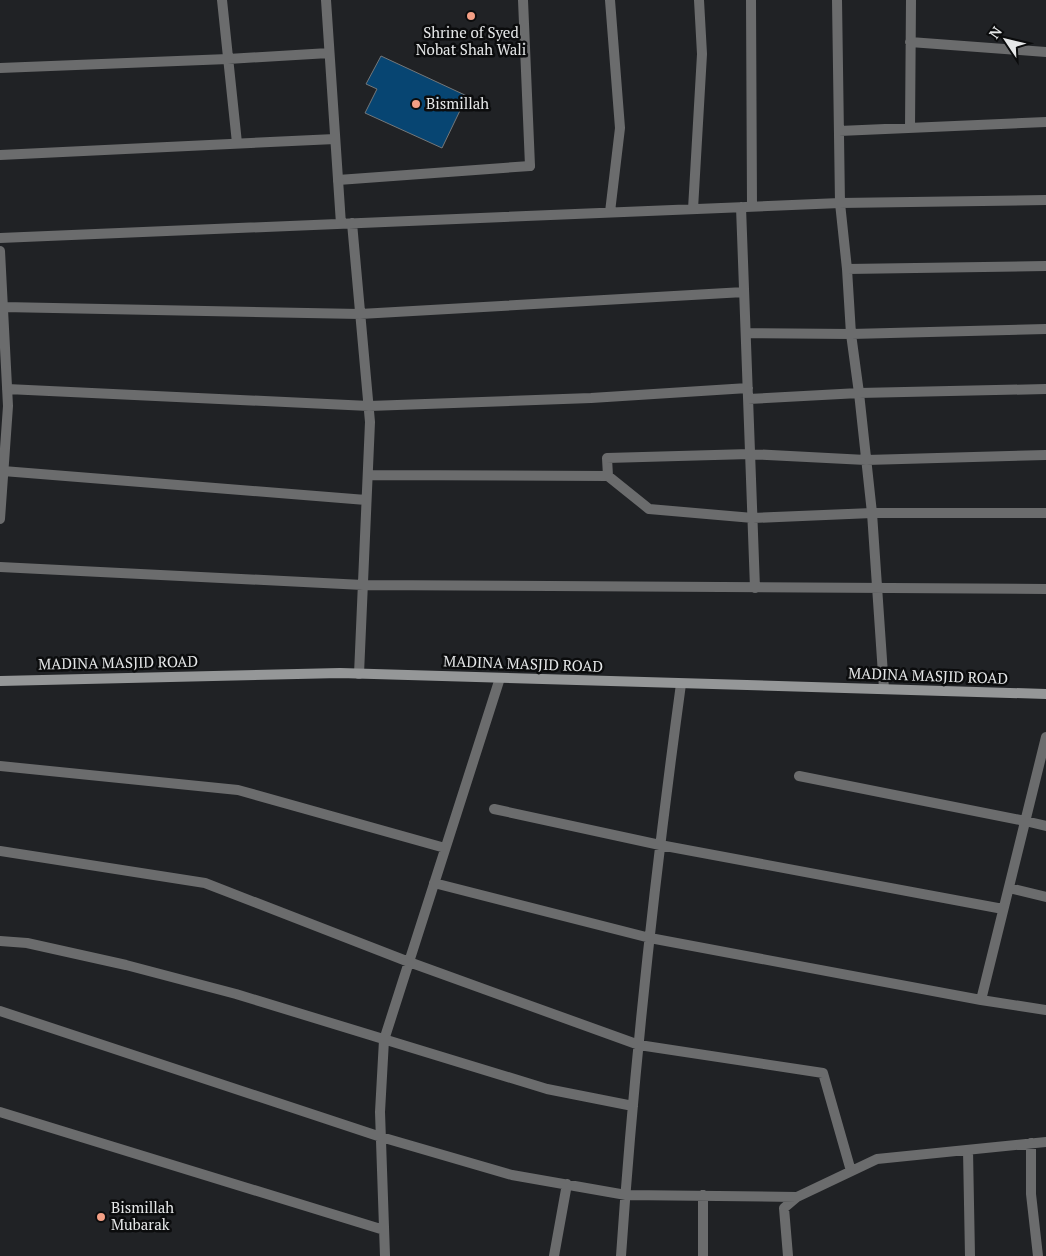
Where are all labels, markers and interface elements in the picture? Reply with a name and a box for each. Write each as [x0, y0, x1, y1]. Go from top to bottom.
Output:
marker: Shrine of Syed Nobat Shah Wali [465, 10, 477, 22]
north arrow [981, 15, 1031, 65]
place label: Shrine of Syed Nobat Shah Wali [416, 22, 526, 59]
text: N [984, 22, 1006, 42]
place label: Bismillah [426, 93, 489, 113]
marker: Bismillah [410, 98, 422, 110]
street label: MADINA MASJID ROAD [443, 650, 603, 676]
street label: MADINA MASJID ROAD [38, 651, 198, 673]
street label: MADINA MASJID ROAD [848, 662, 1008, 688]
place label: Bismillah Mubarak [111, 1197, 174, 1234]
marker: Bismillah Mubarak [95, 1211, 107, 1223]

